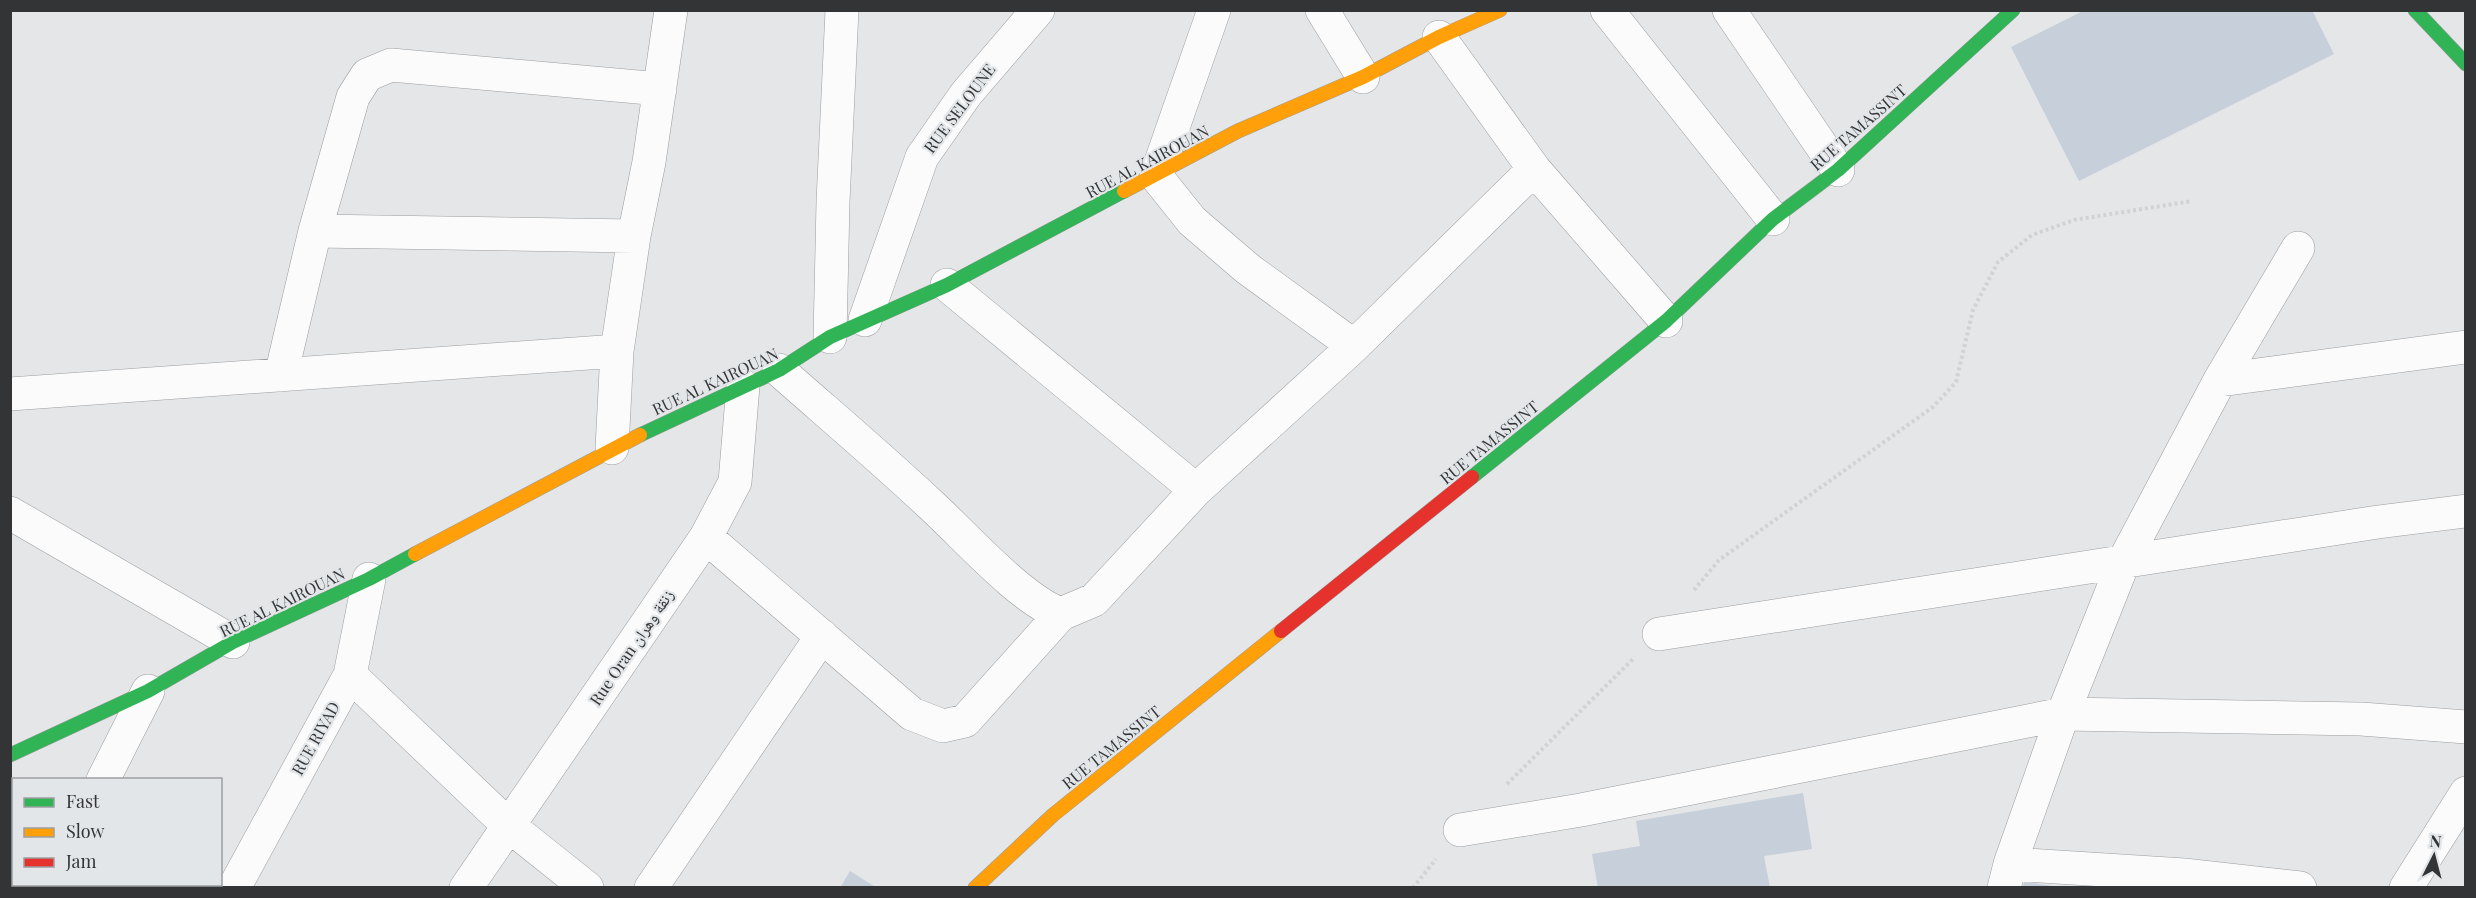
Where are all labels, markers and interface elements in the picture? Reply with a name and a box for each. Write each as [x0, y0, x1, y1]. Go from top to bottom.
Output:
street label: RUE SELOUNE [919, 59, 999, 157]
street label: RUE TAMASSINT [1805, 79, 1911, 175]
street label: RUE AL KAIROUAN [1082, 120, 1212, 202]
street label: RUE AL KAIROUAN [649, 343, 781, 419]
street label: RUE TAMASSINT [1435, 396, 1543, 488]
street label: RUE AL KAIROUAN [216, 563, 348, 641]
street label: Rue Oran زنقة وهران [584, 585, 678, 710]
street label: RUE RIYAD [286, 698, 344, 778]
street label: RUE TAMASSINT [1057, 701, 1165, 793]
legend [12, 778, 222, 886]
text: Fast [66, 789, 100, 813]
text: Slow [66, 819, 104, 843]
north arrow [2404, 826, 2464, 886]
text: N [2429, 830, 2443, 852]
text: Jam [65, 849, 96, 873]

